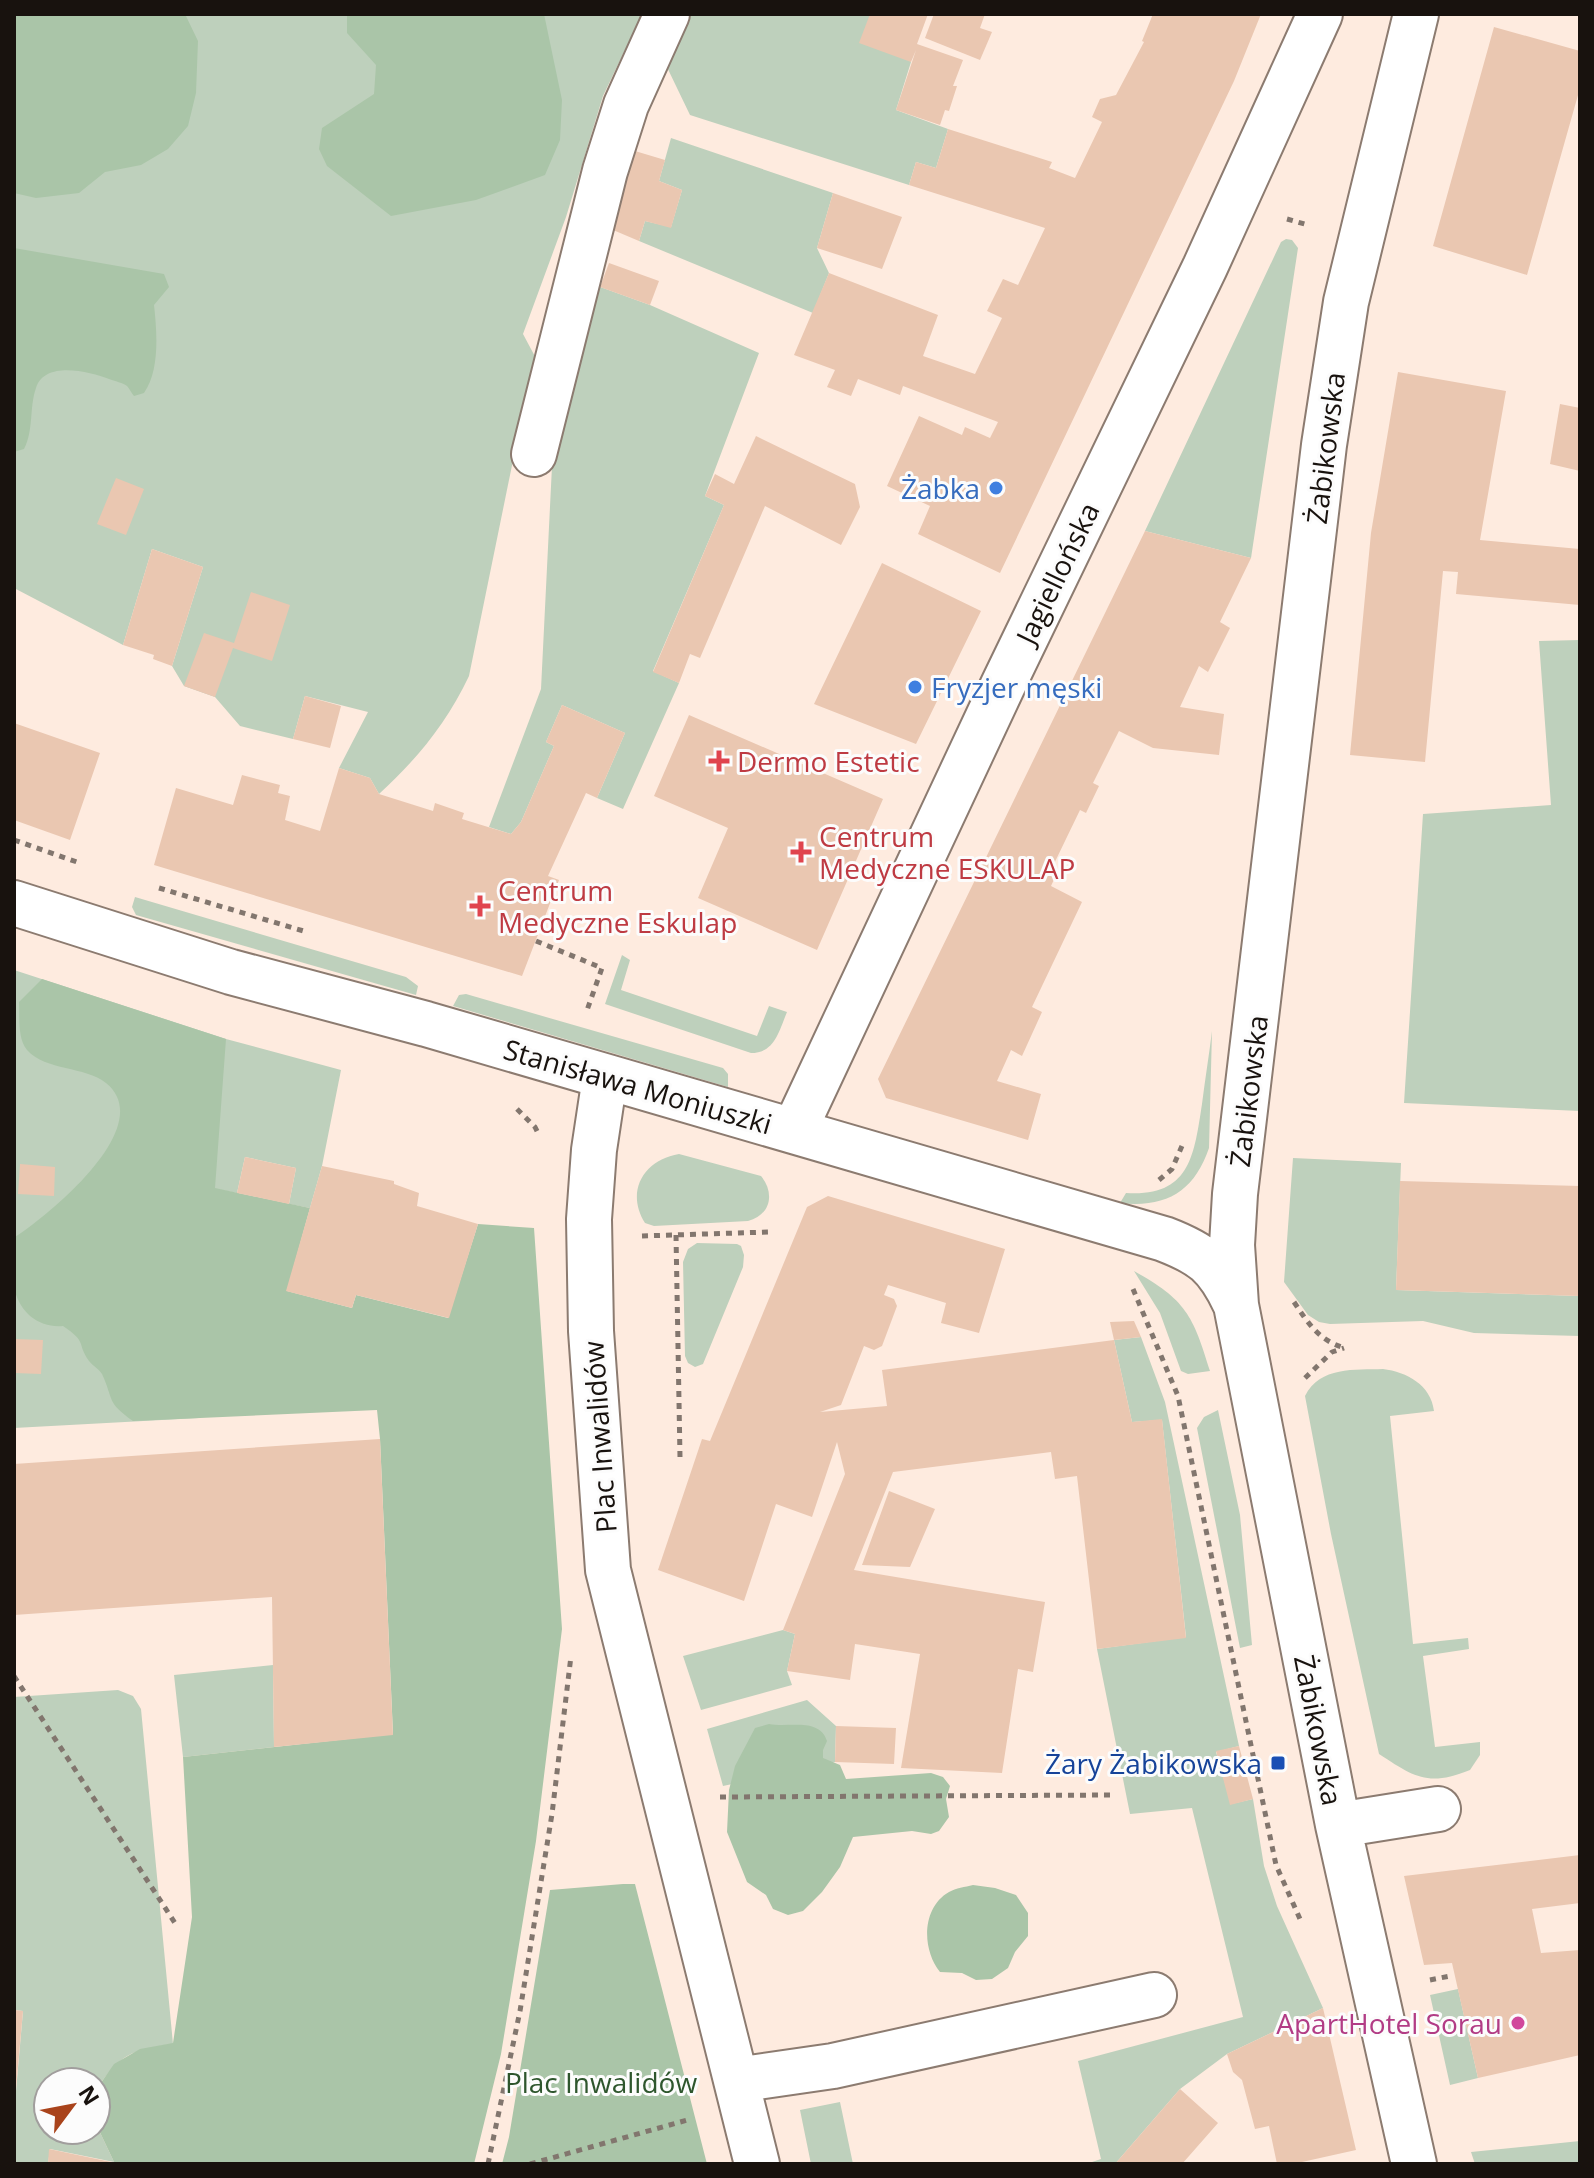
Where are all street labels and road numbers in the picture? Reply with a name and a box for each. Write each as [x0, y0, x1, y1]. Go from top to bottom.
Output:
street label: Żabikowska [1297, 370, 1353, 526]
street label: Jagiellońska [1005, 496, 1108, 653]
street label: Żabikowska [1220, 1013, 1276, 1169]
street label: Stanisława Moniuszki [499, 1030, 777, 1142]
street label: Plac Inwalidów [573, 1340, 625, 1534]
street label: Żabikowska [1286, 1651, 1352, 1809]

